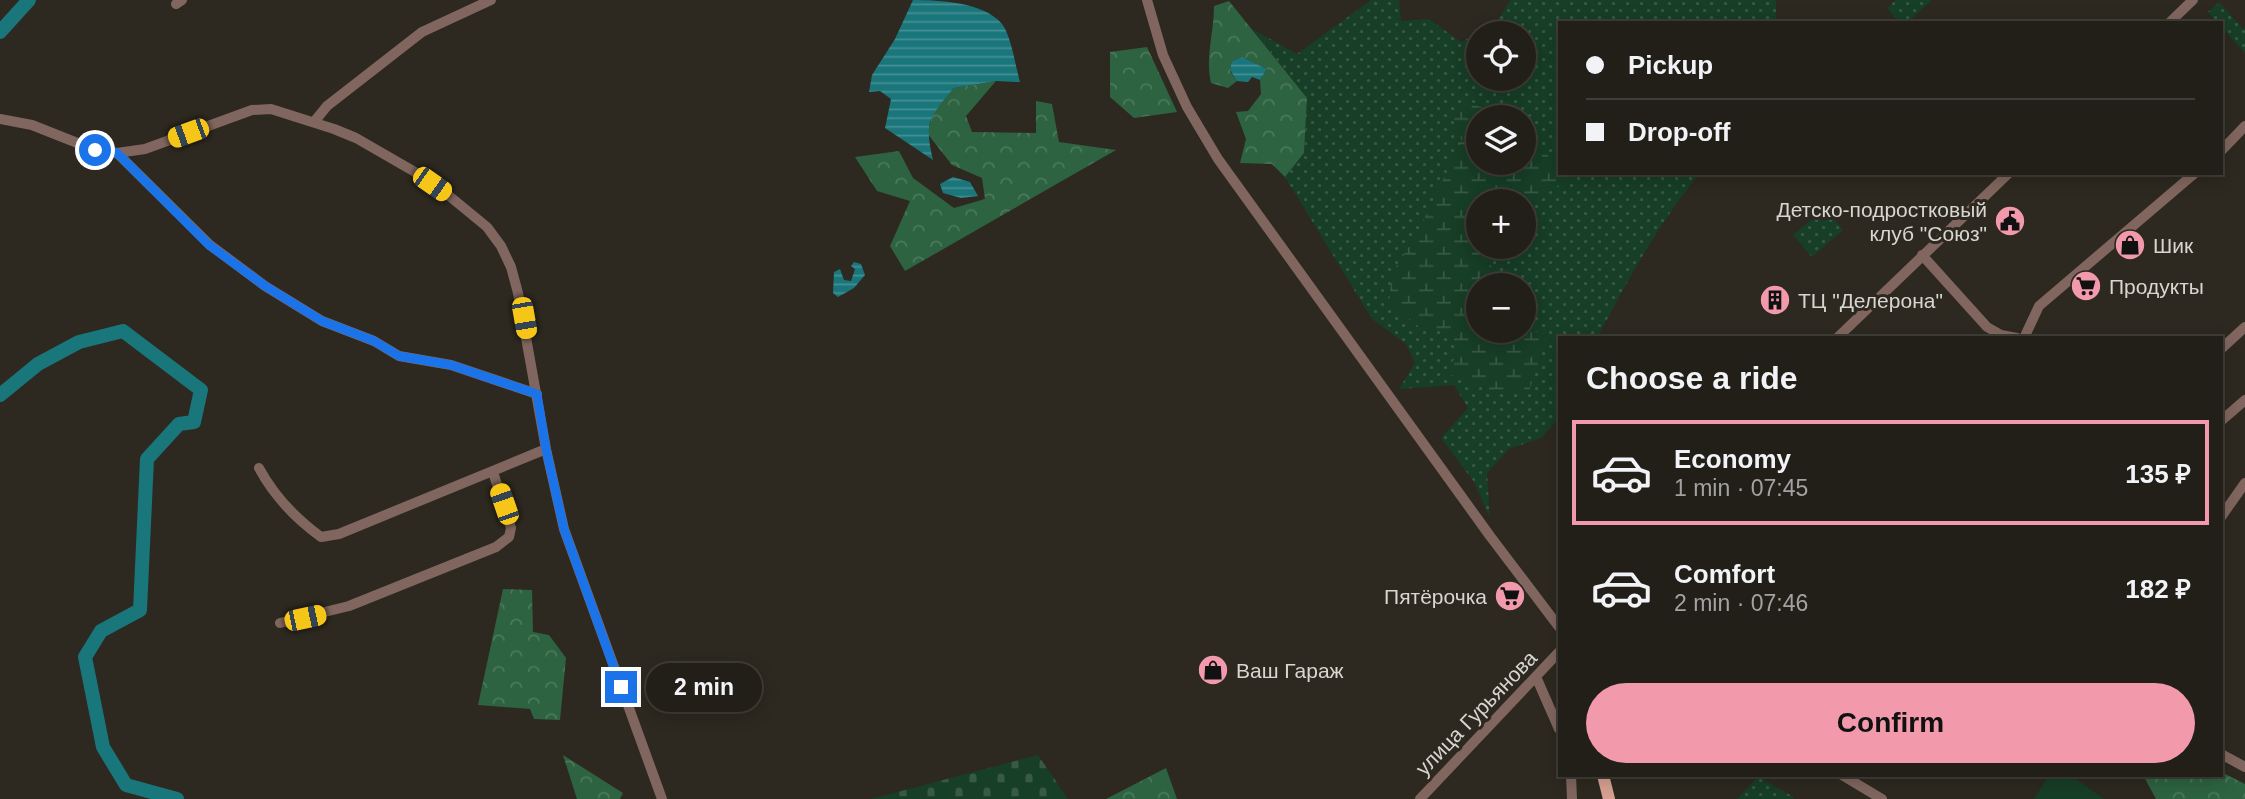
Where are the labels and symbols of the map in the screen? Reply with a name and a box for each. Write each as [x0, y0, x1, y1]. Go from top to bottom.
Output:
car [165, 116, 212, 150]
route start [79, 134, 111, 166]
car [409, 163, 456, 205]
place label: Детско-подростковый клуб "Союз" [1776, 198, 1987, 245]
public building icon: Детско-подростковый клуб "Союз" [1993, 204, 2027, 238]
shop icon: Шик [2113, 228, 2147, 262]
place label: Шик [2153, 234, 2194, 257]
supermarket icon: Продукты [2069, 269, 2103, 303]
place label: Продукты [2109, 275, 2204, 298]
building icon: ТЦ "Делерона" [1758, 283, 1792, 317]
place label: ТЦ "Делерона" [1798, 289, 1943, 312]
car [511, 295, 538, 341]
car [488, 481, 521, 527]
supermarket icon: Пятёрочка [1493, 579, 1527, 613]
place label: Пятёрочка [1384, 585, 1487, 608]
car [283, 603, 328, 633]
street label: улица Гурьянова [1411, 646, 1541, 780]
shop icon: Ваш Гараж [1196, 653, 1230, 687]
place label: Ваш Гараж [1236, 659, 1344, 682]
callout: 2 min [646, 662, 761, 712]
route end [605, 671, 637, 703]

